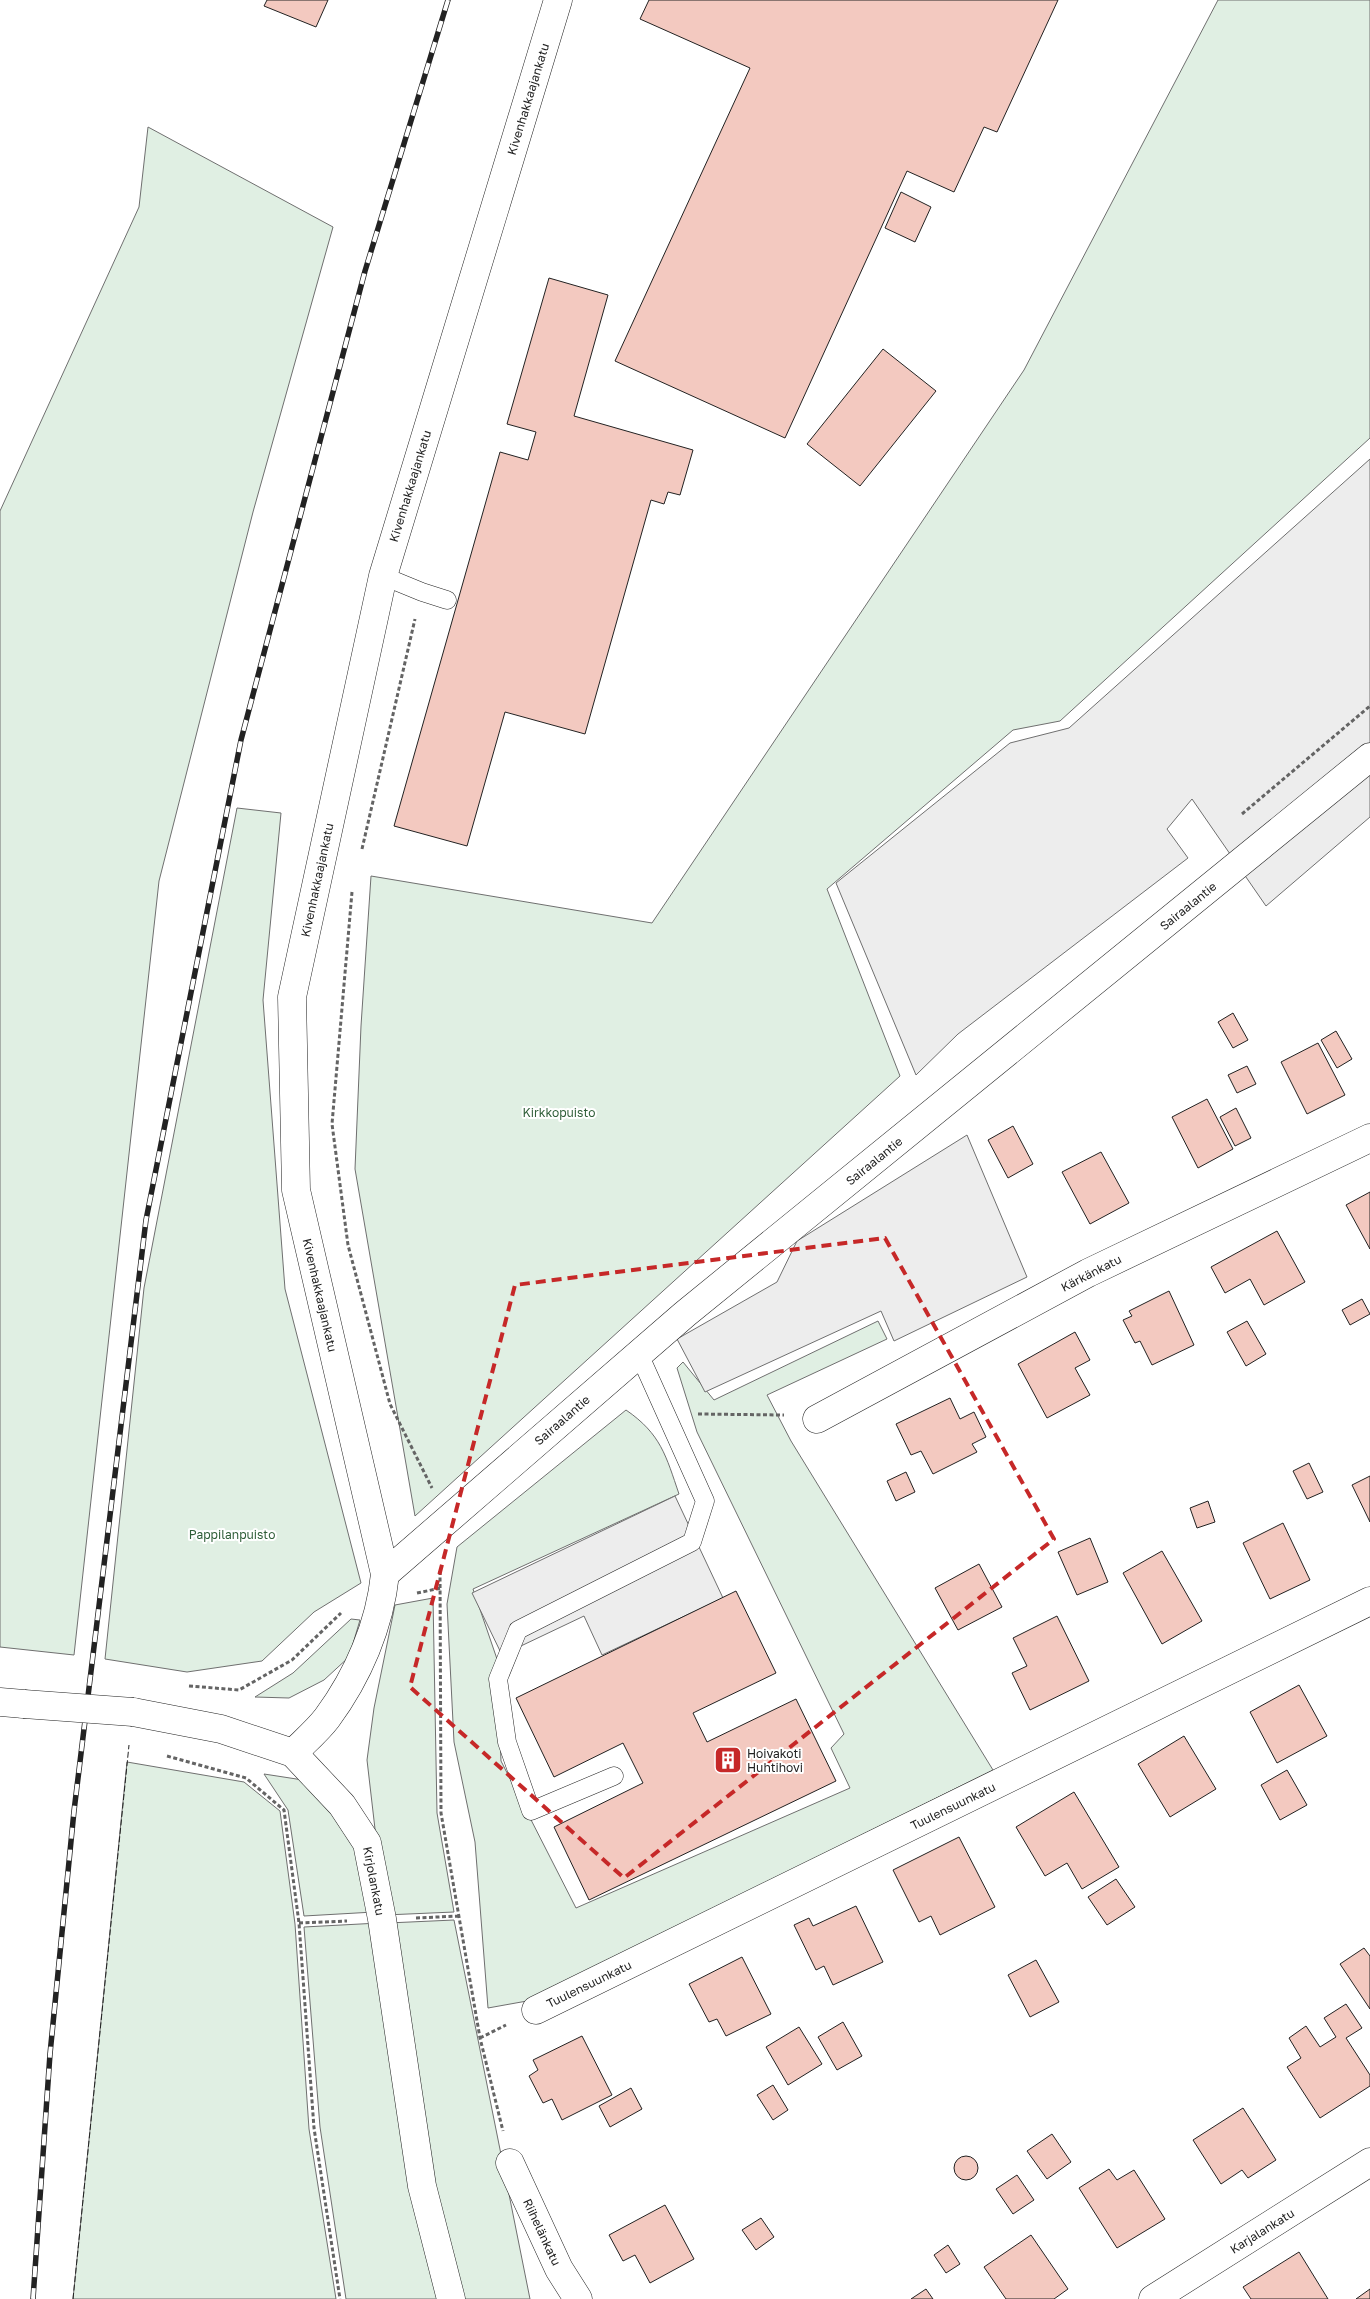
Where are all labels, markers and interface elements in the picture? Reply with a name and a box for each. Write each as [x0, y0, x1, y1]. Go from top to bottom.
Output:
street label: Kivenhakkaajankatu [504, 41, 552, 157]
street label: Kivenhakkaajankatu [386, 428, 434, 544]
street label: Kivenhakkaajankatu [298, 822, 336, 938]
street label: Sairaalantie [1157, 879, 1219, 933]
park label: Kirkkopuisto [523, 1105, 595, 1120]
street label: Sairaalantie [843, 1134, 905, 1188]
street label: Kivenhakkaajankatu [300, 1237, 340, 1353]
street label: Kärkänkatu [1058, 1251, 1124, 1295]
street label: Sairaalantie [531, 1392, 593, 1448]
park label: Pappilanpuisto [189, 1527, 275, 1542]
building icon: Hoivakoti Huhtihovi [713, 1745, 743, 1775]
place label: Hoivakoti Huhtihovi [747, 1746, 803, 1775]
street label: Tuulensuunkatu [908, 1779, 998, 1833]
street label: Kirjolankatu [360, 1845, 388, 1917]
street label: Tuulensuunkatu [544, 1957, 634, 2011]
street label: Riihelänkatu [520, 2196, 564, 2268]
street label: Karjalankatu [1227, 2205, 1297, 2257]

